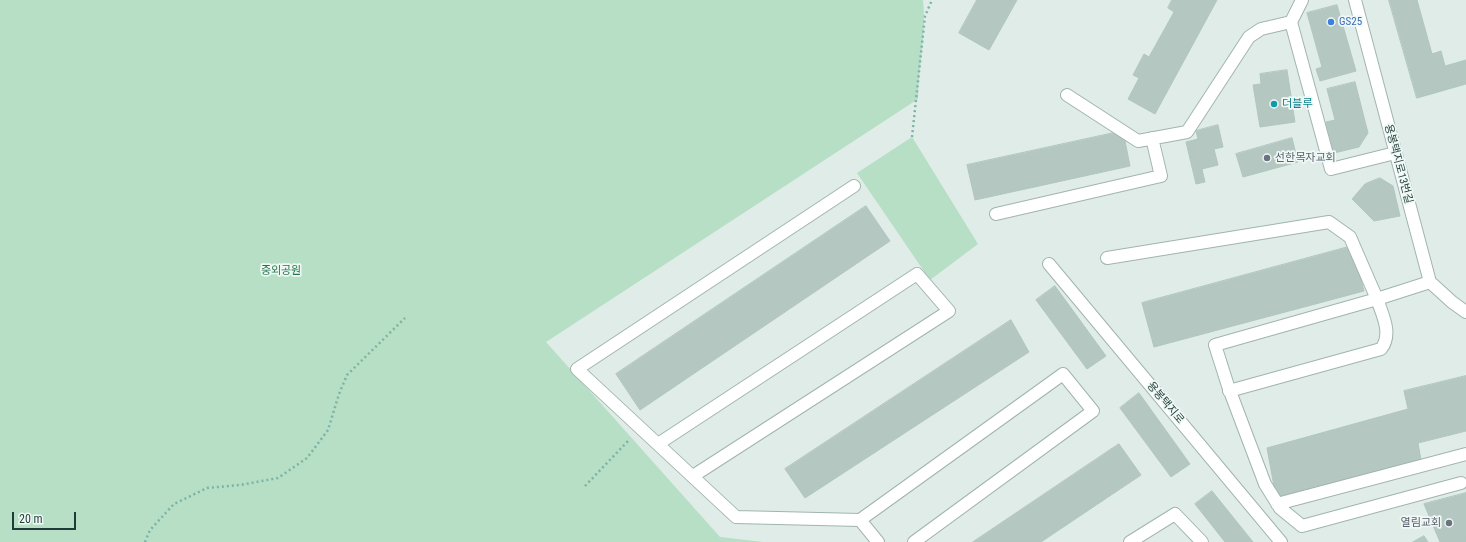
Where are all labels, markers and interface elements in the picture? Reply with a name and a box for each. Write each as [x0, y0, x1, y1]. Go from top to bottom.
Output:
place label: GS25 [1339, 15, 1362, 29]
marker: GS25 [1326, 17, 1336, 27]
place label: 더블루 [1282, 97, 1312, 111]
marker: 더블루 [1269, 99, 1279, 109]
street label: 용봉택지로13번길 [1381, 123, 1415, 205]
place label: 선한목자교회 [1275, 151, 1336, 165]
marker: 선한목자교회 [1262, 153, 1272, 163]
park label: 중외공원 [261, 264, 301, 278]
street label: 용봉택지로 [1144, 379, 1186, 427]
scale bar [14, 504, 78, 530]
text: 20 m [19, 512, 43, 526]
place label: 열림교회 [1401, 516, 1441, 530]
marker: 열림교회 [1444, 518, 1454, 528]

